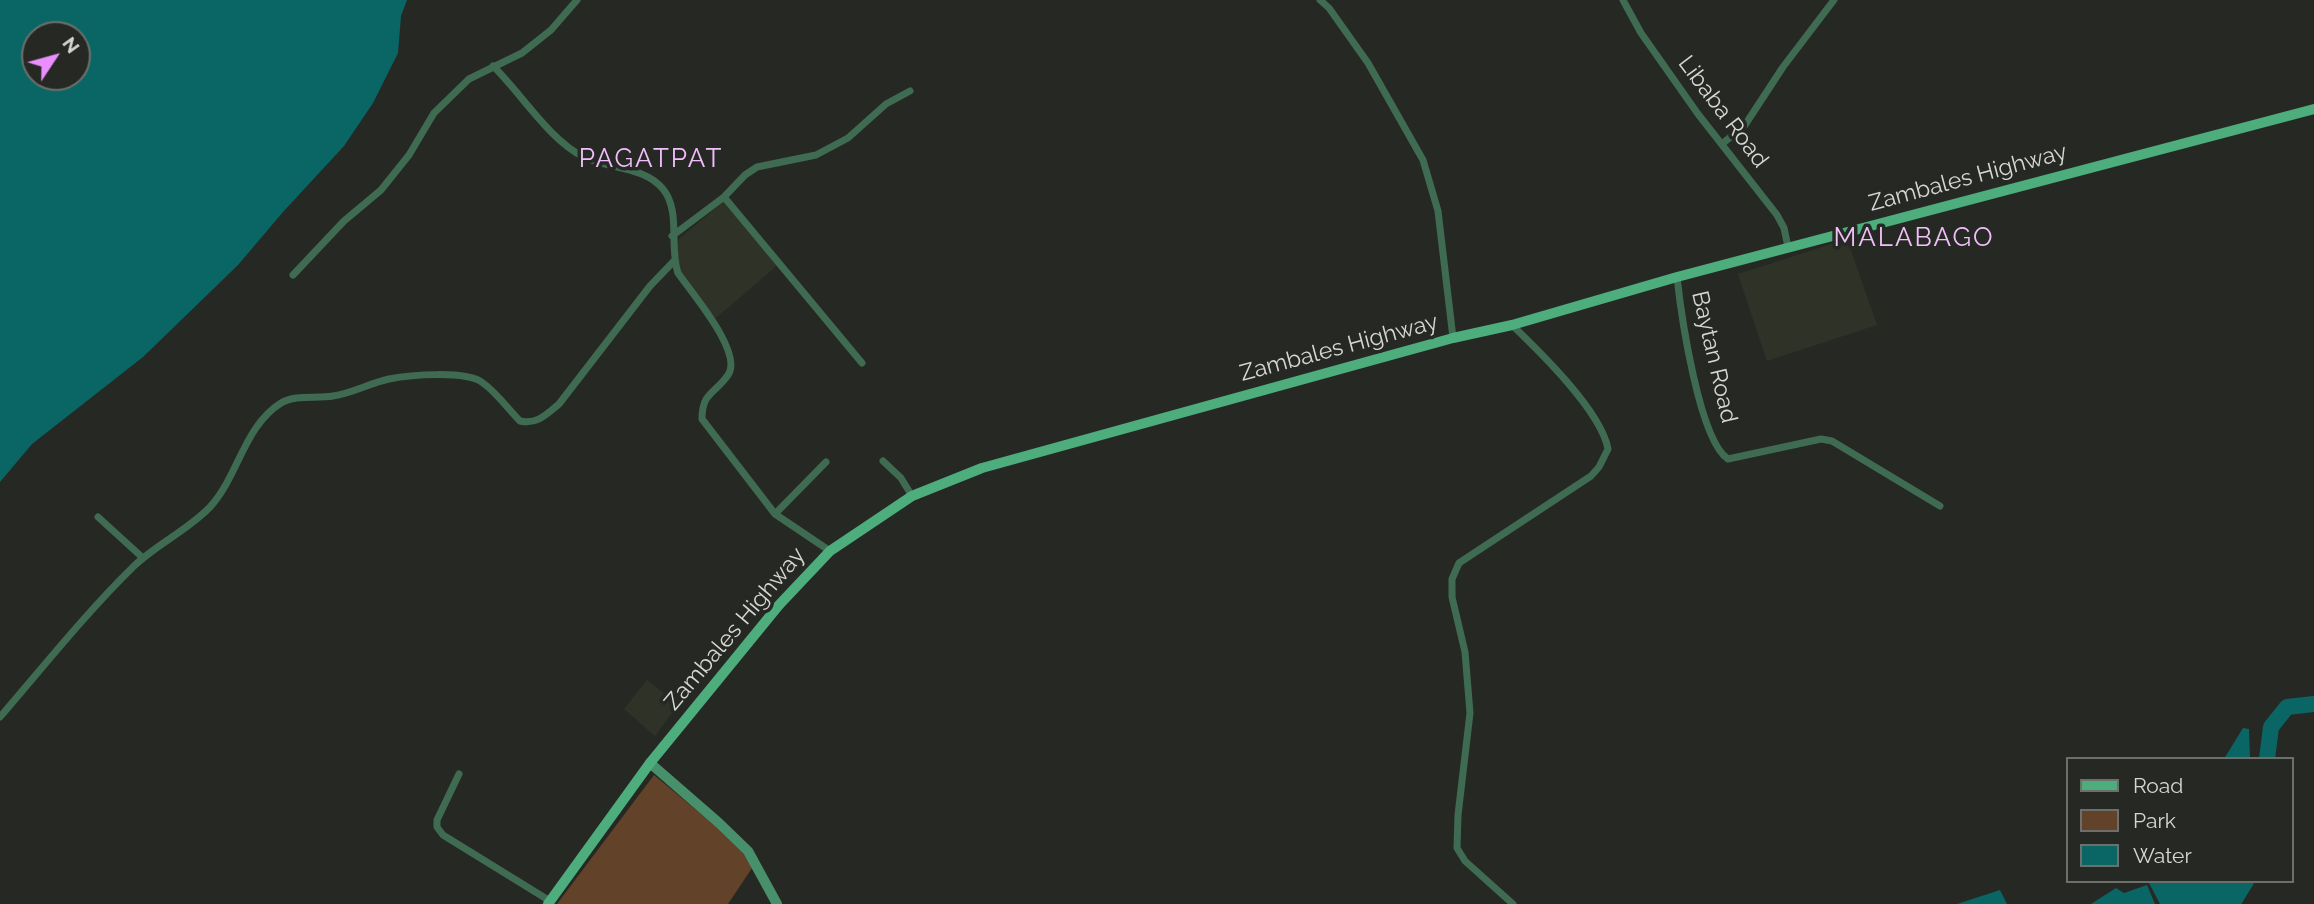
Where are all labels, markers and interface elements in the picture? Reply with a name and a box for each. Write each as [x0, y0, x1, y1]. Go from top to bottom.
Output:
north arrow [21, 21, 91, 91]
text: N [58, 33, 85, 57]
street label: Libaba Road [1672, 51, 1774, 173]
street label: Zambales Highway [1866, 138, 2070, 218]
district label: PAGATPAT [580, 143, 722, 175]
district label: MALABAGO [1834, 222, 1994, 254]
street label: Baytan Road [1685, 288, 1743, 426]
street label: Zambales Highway [1237, 308, 1441, 388]
street label: Zambales Highway [659, 542, 811, 716]
legend [2066, 757, 2293, 883]
text: Road [2133, 773, 2183, 798]
text: Park [2133, 808, 2176, 833]
text: Water [2133, 843, 2192, 868]

